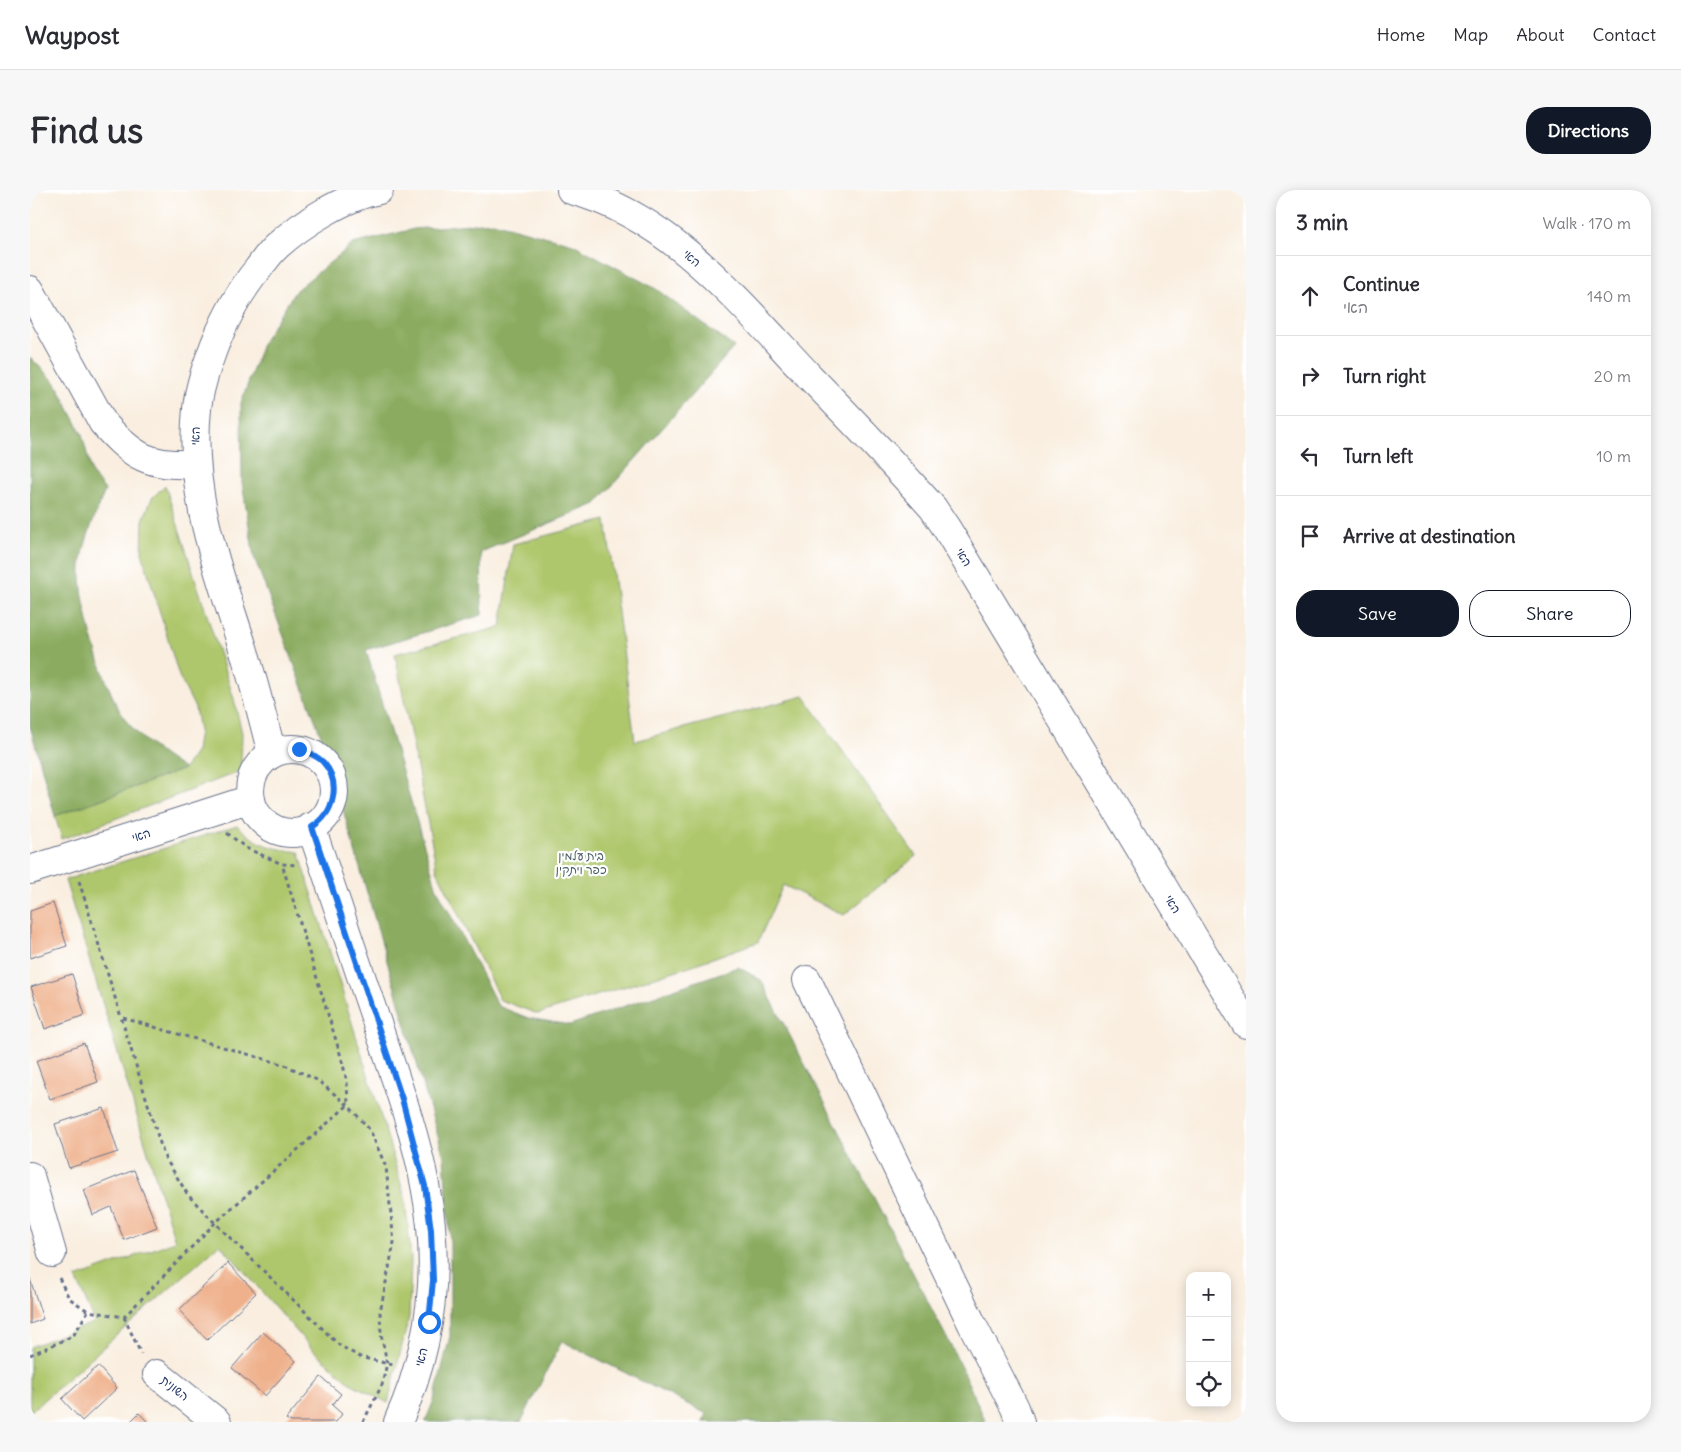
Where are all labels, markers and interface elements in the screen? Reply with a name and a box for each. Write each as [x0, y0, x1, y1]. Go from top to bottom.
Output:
text: Waypost [25, 20, 119, 50]
text: Home [1377, 23, 1425, 46]
text: Map [1453, 23, 1488, 46]
text: About [1516, 23, 1564, 46]
text: Contact [1592, 23, 1656, 46]
button: Directions [1526, 107, 1651, 154]
text: Find us [30, 108, 143, 152]
text: 3 min [1296, 209, 1348, 236]
text: Walk · 170 m [1542, 213, 1631, 233]
street label: האי [680, 246, 704, 270]
text: Continue [1343, 272, 1420, 296]
icon: ahead [1296, 282, 1324, 310]
text: 140 m [1587, 286, 1631, 306]
text: האי [1343, 297, 1368, 317]
icon: right [1296, 362, 1324, 390]
text: Turn right [1343, 364, 1426, 388]
text: 20 m [1594, 366, 1631, 386]
street label: האי [187, 426, 203, 446]
icon: left [1296, 442, 1324, 470]
text: Turn left [1343, 444, 1413, 468]
text: 10 m [1596, 446, 1631, 466]
icon: arrive [1296, 522, 1324, 550]
text: Arrive at destination [1343, 524, 1516, 548]
street label: האי [953, 545, 975, 569]
button: Save [1296, 590, 1459, 637]
button: Share [1469, 590, 1631, 637]
route end [288, 738, 311, 761]
street label: האי [130, 825, 152, 845]
park label: בית עלמין כפר ויתקין [555, 848, 607, 877]
street label: האי [1162, 892, 1184, 916]
map controls [1186, 1272, 1231, 1407]
button: + [1186, 1272, 1231, 1317]
route start [418, 1311, 441, 1334]
button: − [1186, 1317, 1231, 1362]
street label: האי [411, 1346, 431, 1368]
button: locate [1186, 1362, 1231, 1407]
street label: השונית [158, 1372, 192, 1404]

